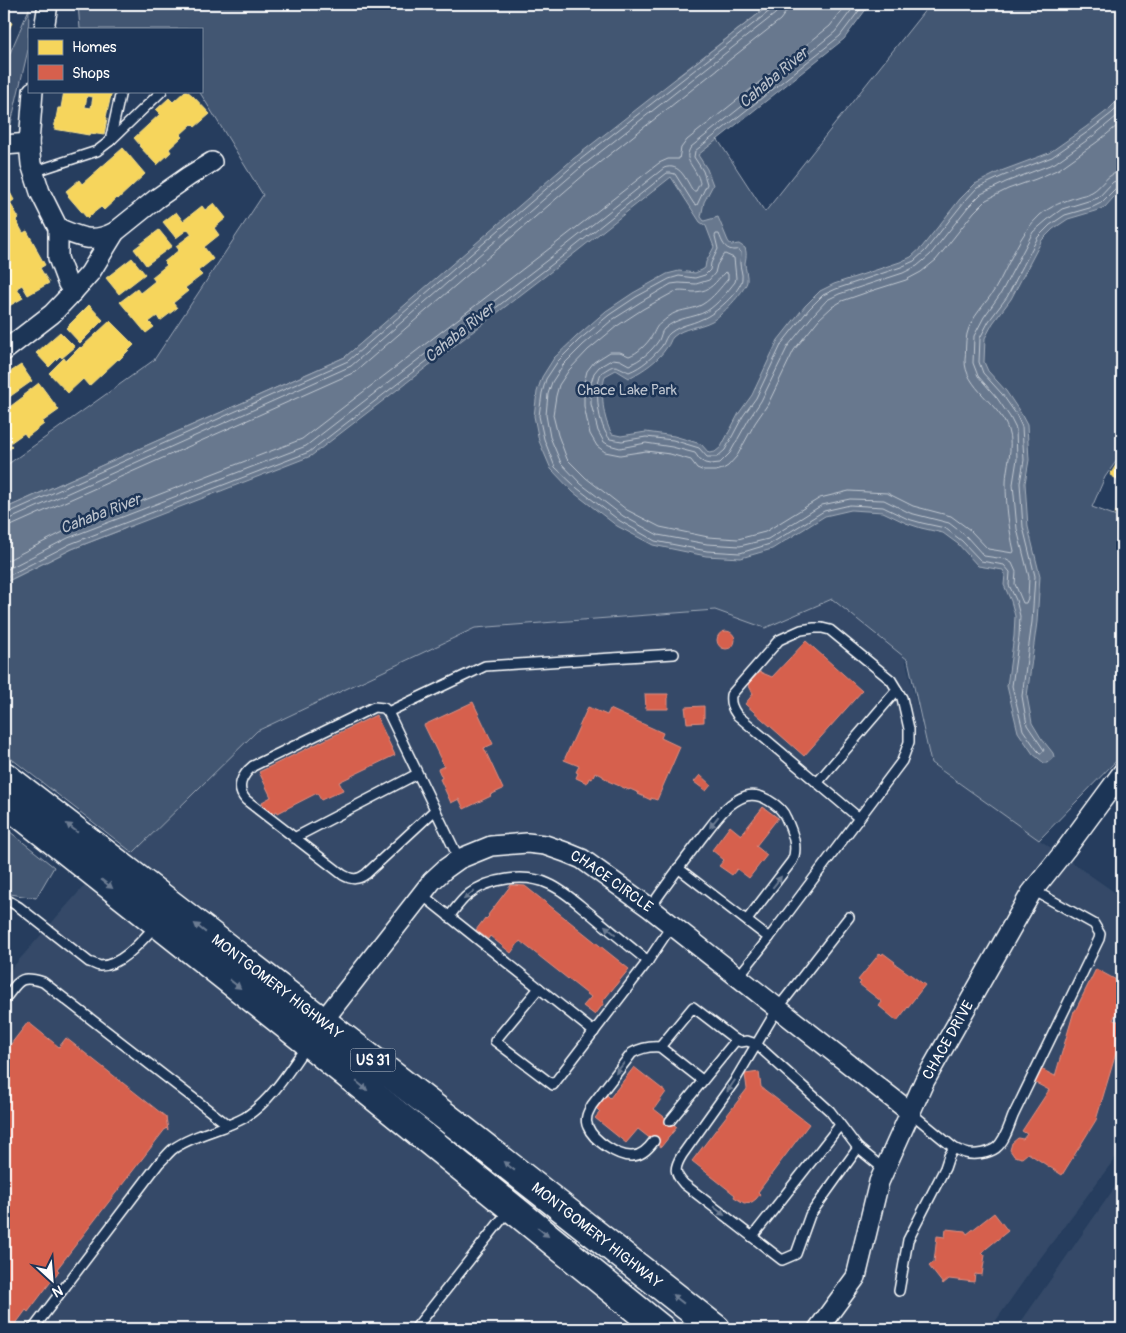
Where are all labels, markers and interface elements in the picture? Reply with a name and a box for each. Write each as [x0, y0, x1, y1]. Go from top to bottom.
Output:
legend [28, 28, 202, 92]
text: Homes [72, 38, 117, 57]
water label: Cahaba River [735, 42, 814, 113]
text: Shops [72, 64, 110, 83]
water label: Cahaba River [421, 297, 501, 367]
park label: Chace Lake Park [577, 381, 678, 400]
water label: Cahaba River [57, 489, 145, 538]
one-way arrow [709, 815, 720, 828]
one-way arrow [66, 823, 79, 834]
street label: CHACE CIRCLE [568, 846, 657, 917]
one-way arrow [771, 876, 782, 889]
one-way arrow [101, 878, 114, 889]
one-way arrow [462, 890, 475, 901]
one-way arrow [194, 922, 207, 933]
one-way arrow [604, 925, 617, 936]
street label: MONTGOMERY HIGHWAY [207, 930, 347, 1044]
one-way arrow [228, 979, 241, 990]
street label: CHACE DRIVE [918, 997, 978, 1083]
road number: US 31 [350, 1048, 396, 1072]
one-way arrow [615, 1062, 626, 1075]
one-way arrow [726, 1079, 736, 1093]
one-way arrow [355, 1080, 368, 1091]
one-way arrow [503, 1160, 516, 1171]
street label: MONTGOMERY HIGHWAY [527, 1179, 666, 1293]
one-way arrow [712, 1206, 725, 1217]
one-way arrow [536, 1227, 549, 1238]
north arrow [28, 1256, 78, 1306]
text: N [49, 1282, 65, 1301]
one-way arrow [671, 1294, 685, 1304]

